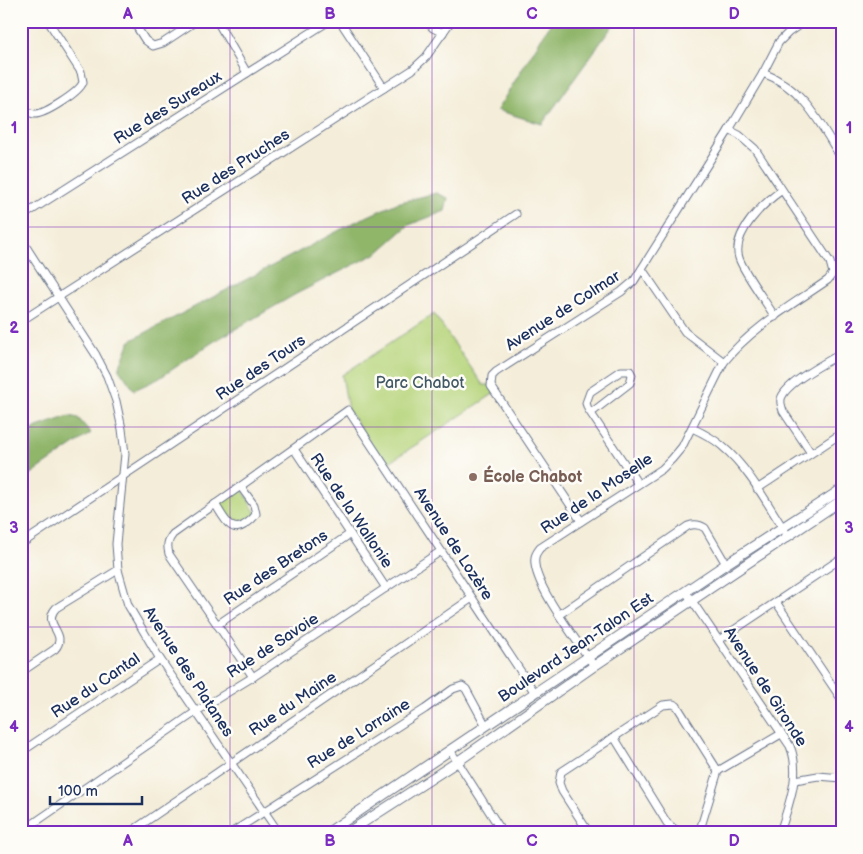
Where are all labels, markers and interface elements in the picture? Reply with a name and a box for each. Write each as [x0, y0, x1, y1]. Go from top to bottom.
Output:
text: A [122, 5, 133, 24]
text: B [324, 5, 336, 24]
text: C [526, 5, 538, 24]
text: D [728, 5, 740, 24]
street label: Rue des Sureaux [111, 67, 226, 149]
text: 1 [11, 119, 17, 138]
text: 1 [846, 119, 852, 138]
street label: Rue des Pruches [179, 125, 293, 209]
street label: Avenue de Colmar [502, 267, 624, 355]
text: 2 [9, 319, 19, 338]
text: 2 [844, 319, 854, 338]
street label: Rue des Tours [213, 331, 309, 405]
park label: Parc Chabot [376, 374, 465, 393]
street label: Rue de la Moselle [537, 449, 657, 538]
street label: Rue de la Wallonie [306, 450, 397, 572]
place label: École Chabot [483, 465, 583, 487]
marker: École Chabot [467, 471, 479, 483]
street label: Avenue de Lozère [409, 484, 497, 604]
text: 3 [9, 519, 19, 538]
text: 3 [844, 519, 854, 538]
street label: Rue des Bretons [220, 526, 332, 610]
street label: Boulevard Jean-Talon Est [495, 589, 657, 707]
street label: Avenue des Platanes [139, 603, 237, 741]
street label: Rue de Savoie [224, 609, 323, 683]
street label: Avenue de Gironde [719, 624, 811, 751]
street label: Rue du Cantal [48, 649, 144, 723]
street label: Rue du Maine [246, 667, 341, 740]
street label: Rue de Lorraine [304, 695, 414, 773]
text: 4 [9, 718, 19, 737]
text: 4 [844, 718, 854, 737]
scale bar [50, 774, 142, 806]
text: 100 m [58, 782, 98, 801]
text: A [122, 832, 133, 851]
text: B [324, 832, 336, 851]
text: C [526, 832, 538, 851]
text: D [728, 832, 740, 851]

